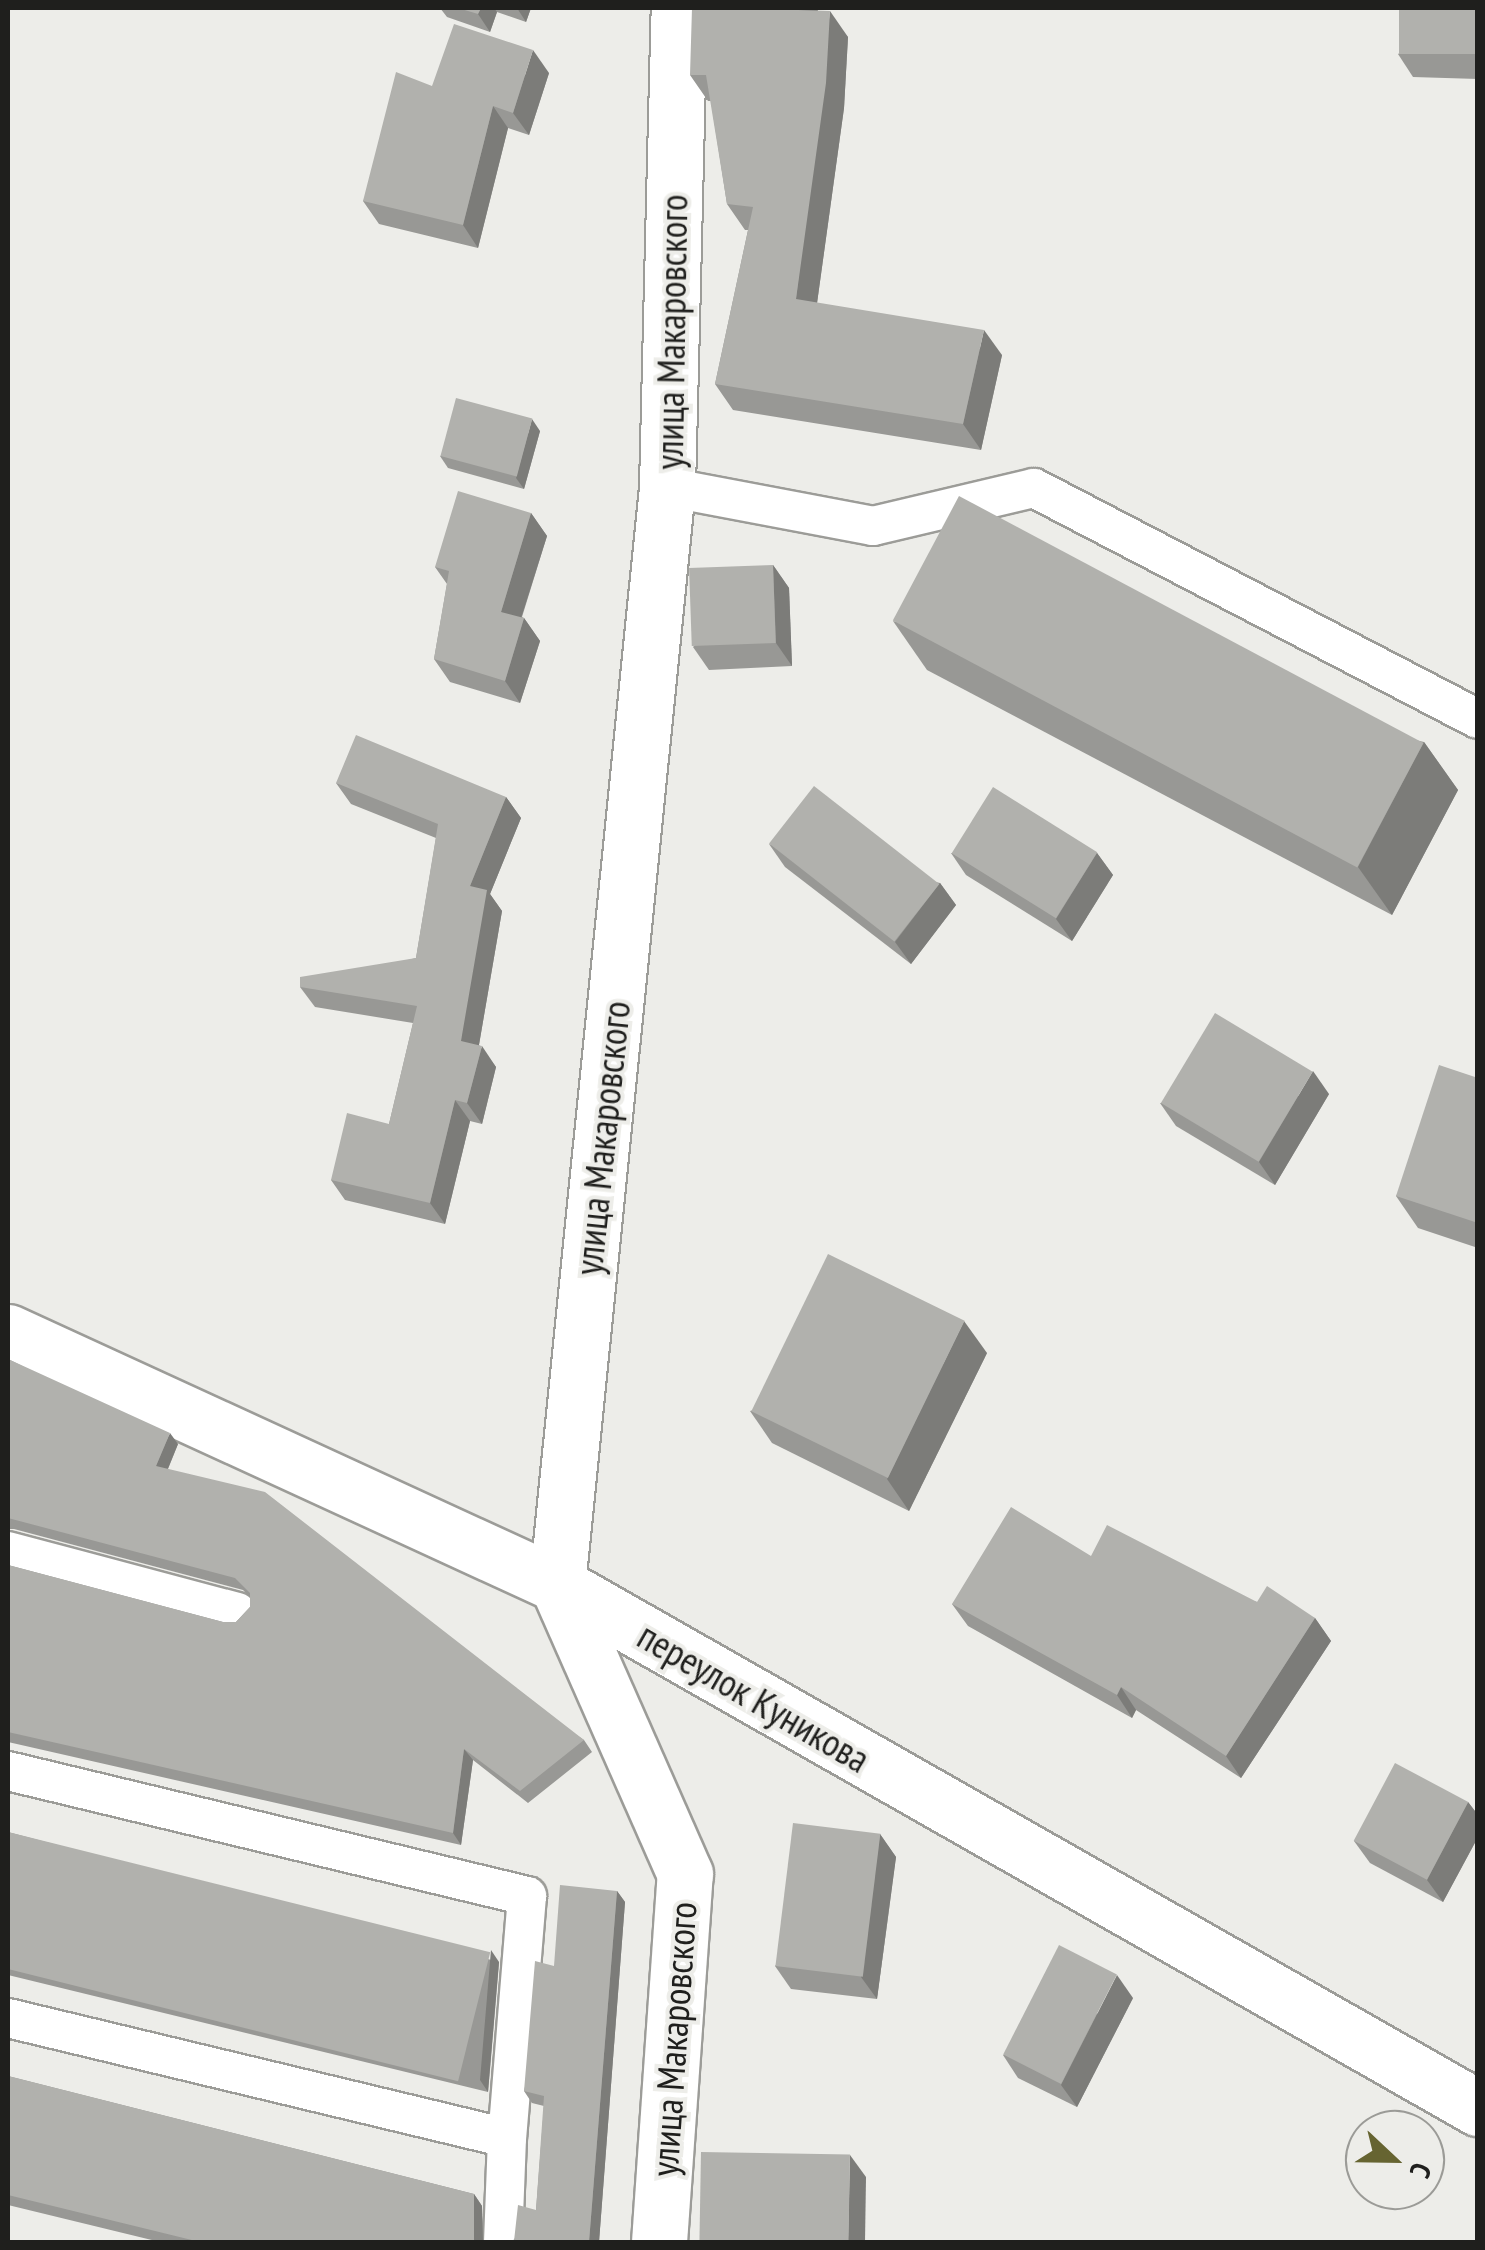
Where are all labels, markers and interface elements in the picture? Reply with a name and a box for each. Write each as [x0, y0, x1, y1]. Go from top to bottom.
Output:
street label: улица Макаровского [646, 194, 696, 470]
street label: улица Макаровского [565, 999, 639, 1277]
street label: переулок Куникова [630, 1612, 878, 1782]
street label: улица Макаровского [641, 1900, 705, 2178]
north arrow [1345, 2110, 1445, 2210]
text: С [1402, 2158, 1441, 2184]

